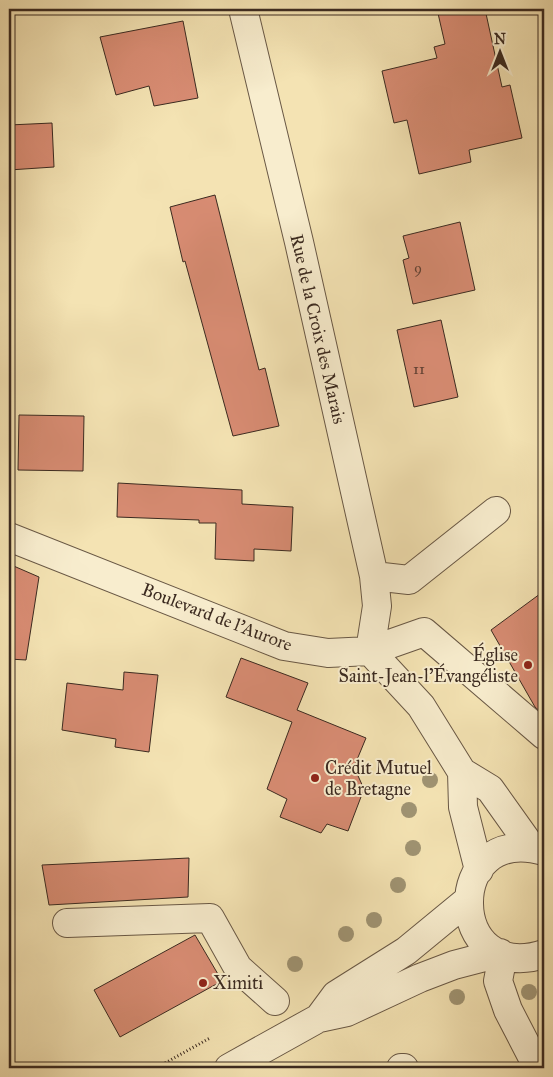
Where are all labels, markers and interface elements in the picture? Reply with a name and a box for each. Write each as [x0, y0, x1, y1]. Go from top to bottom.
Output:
north arrow [476, 28, 526, 78]
text: N [494, 31, 506, 48]
street label: Rue de la Croix des Marais [285, 232, 351, 426]
house number: 9 [414, 259, 422, 277]
house number: 11 [413, 360, 425, 378]
street label: Boulevard de l'Aurore [139, 578, 295, 656]
place label: Église Saint-Jean-l'Évangéliste [339, 642, 518, 688]
marker: Église Saint-Jean-l'Évangéliste [522, 659, 534, 671]
place label: Crédit Mutuel de Bretagne [325, 757, 432, 801]
marker: Crédit Mutuel de Bretagne [309, 772, 321, 784]
place label: Ximiti [213, 972, 263, 994]
marker: Ximiti [197, 977, 209, 989]

